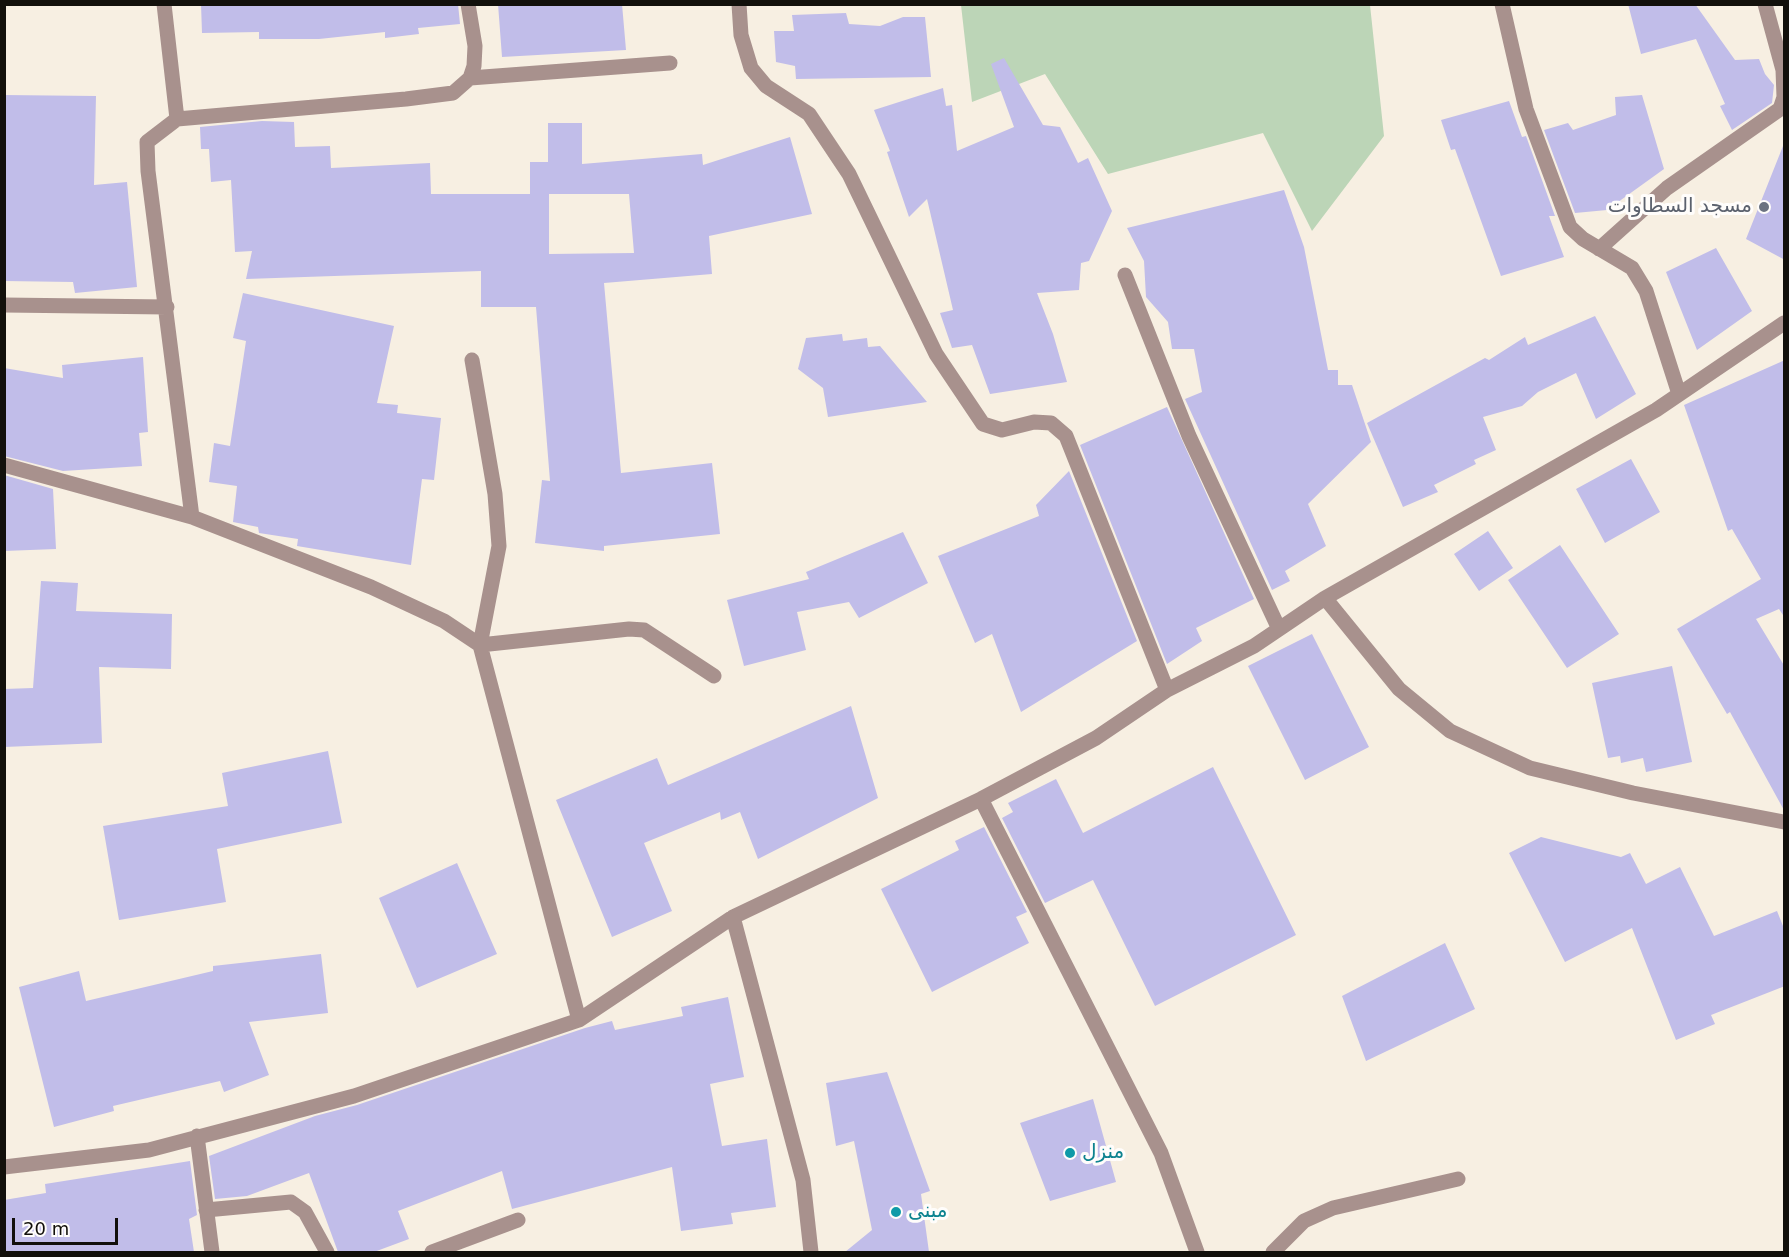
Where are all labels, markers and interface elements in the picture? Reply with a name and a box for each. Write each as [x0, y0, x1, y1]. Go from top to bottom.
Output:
place label: مسجد السطاوات [1608, 195, 1752, 219]
marker: مسجد السطاوات [1757, 200, 1771, 214]
place label: منزل [1082, 1141, 1124, 1165]
marker: منزل [1063, 1146, 1077, 1160]
place label: مبنى [908, 1200, 947, 1224]
marker: مبنى [889, 1205, 903, 1219]
scale bar [15, 1206, 122, 1244]
text: 20 m [23, 1218, 69, 1239]

